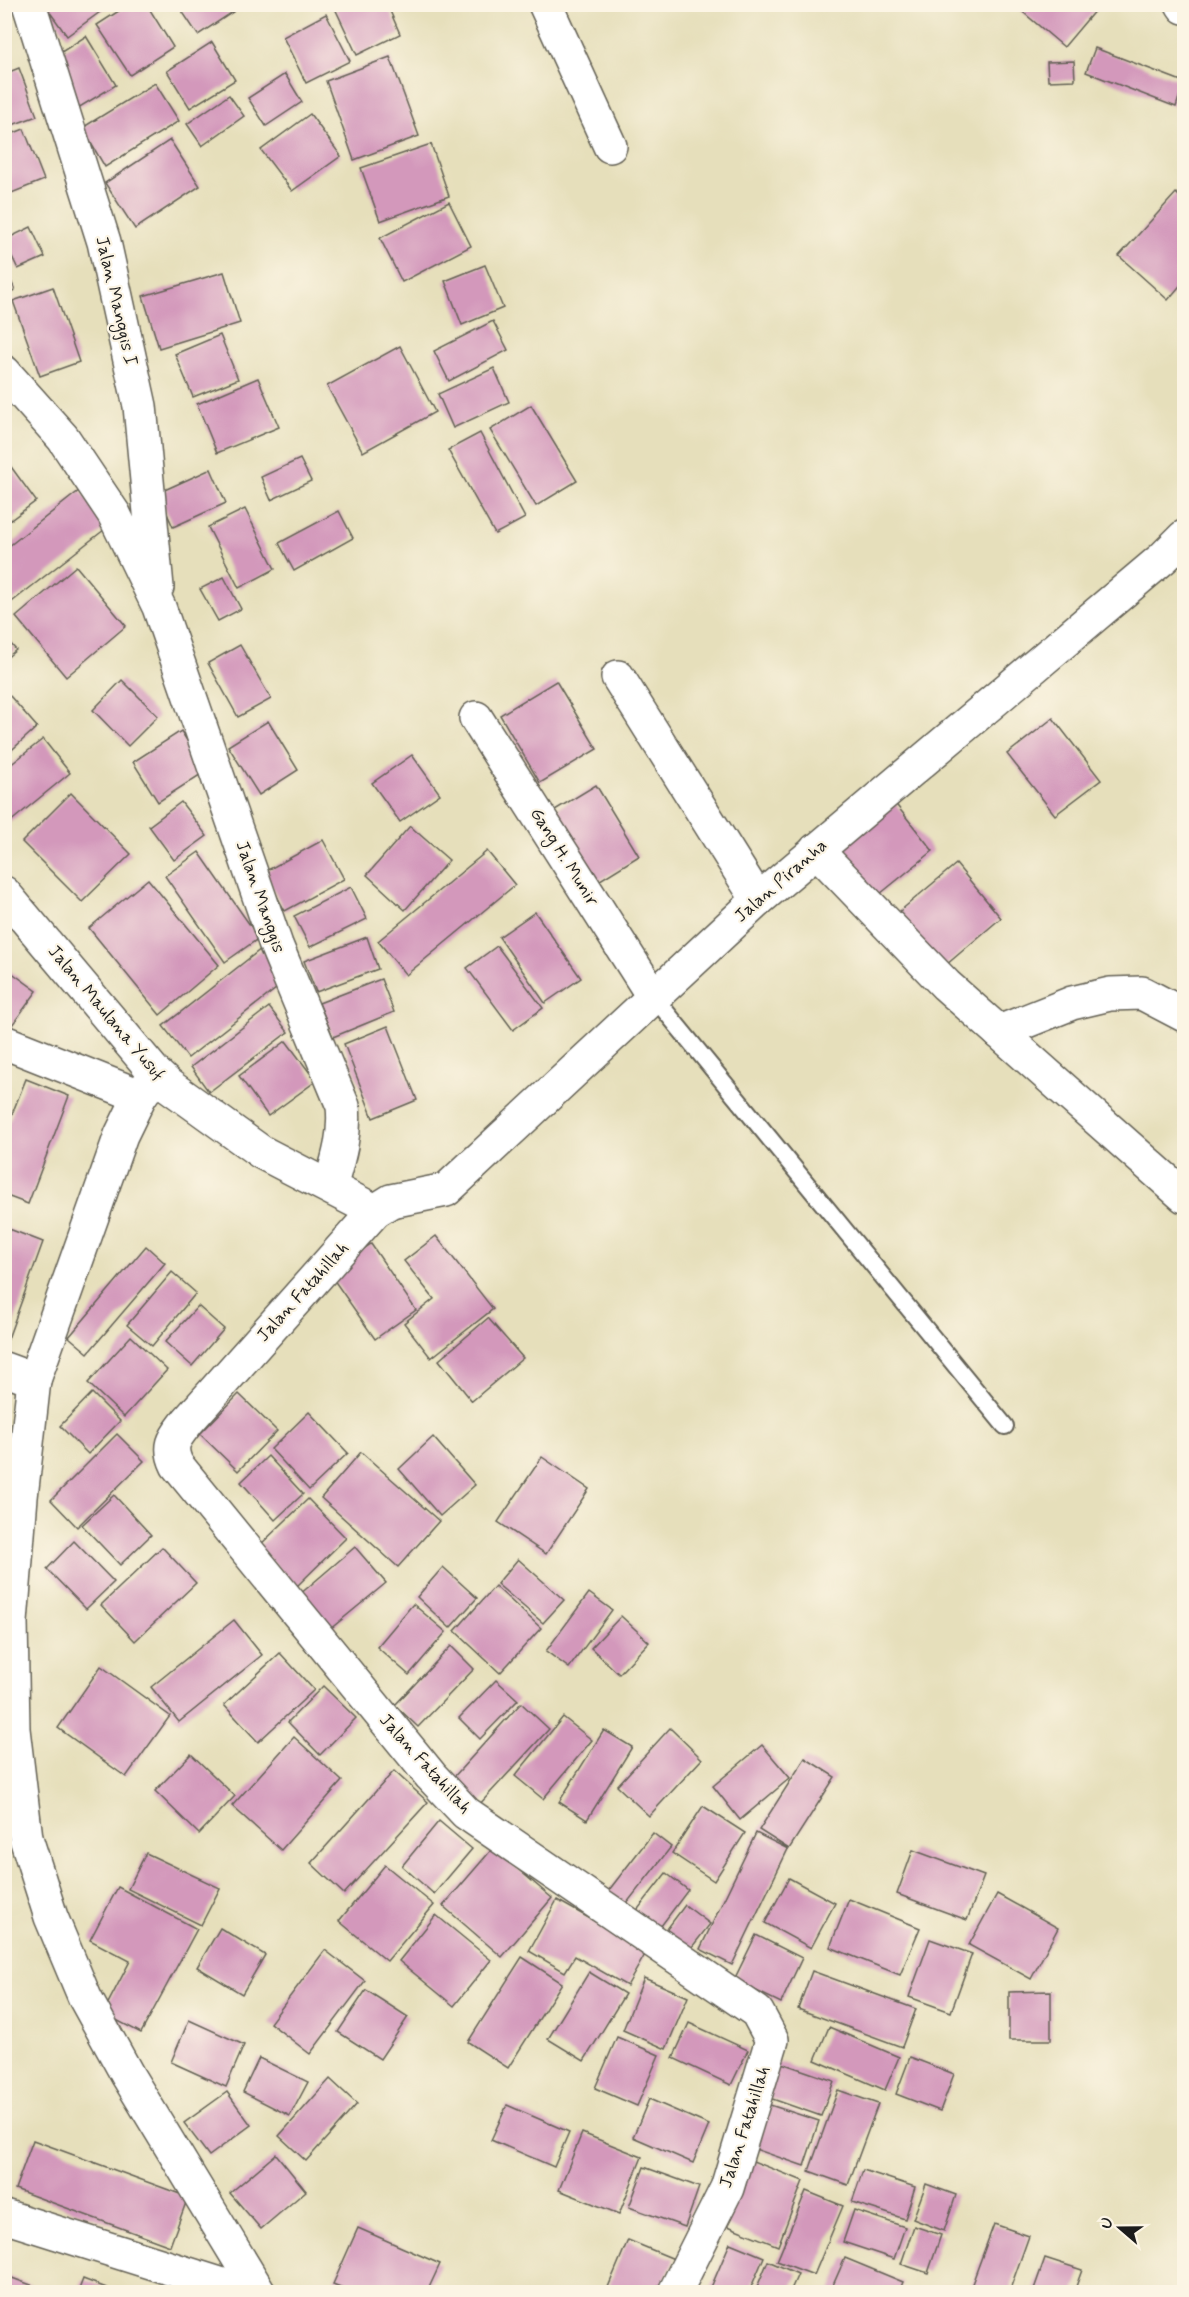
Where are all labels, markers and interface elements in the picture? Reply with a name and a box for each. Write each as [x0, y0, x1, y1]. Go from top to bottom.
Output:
street label: Jalan Manggis I [88, 234, 143, 368]
street label: Gang H. Munir [523, 803, 604, 912]
street label: Jalan Piranha [729, 834, 833, 928]
street label: Jalan Manggis [229, 838, 290, 957]
street label: Jalan Maulana Yusuf [42, 940, 170, 1086]
street label: Jalan Fatahillah [252, 1237, 354, 1347]
street label: Jalan Fatahillah [374, 1709, 476, 1819]
street label: Jalan Fatahillah [714, 2063, 776, 2191]
north arrow [1090, 2198, 1150, 2258]
text: U [1096, 2215, 1119, 2232]

